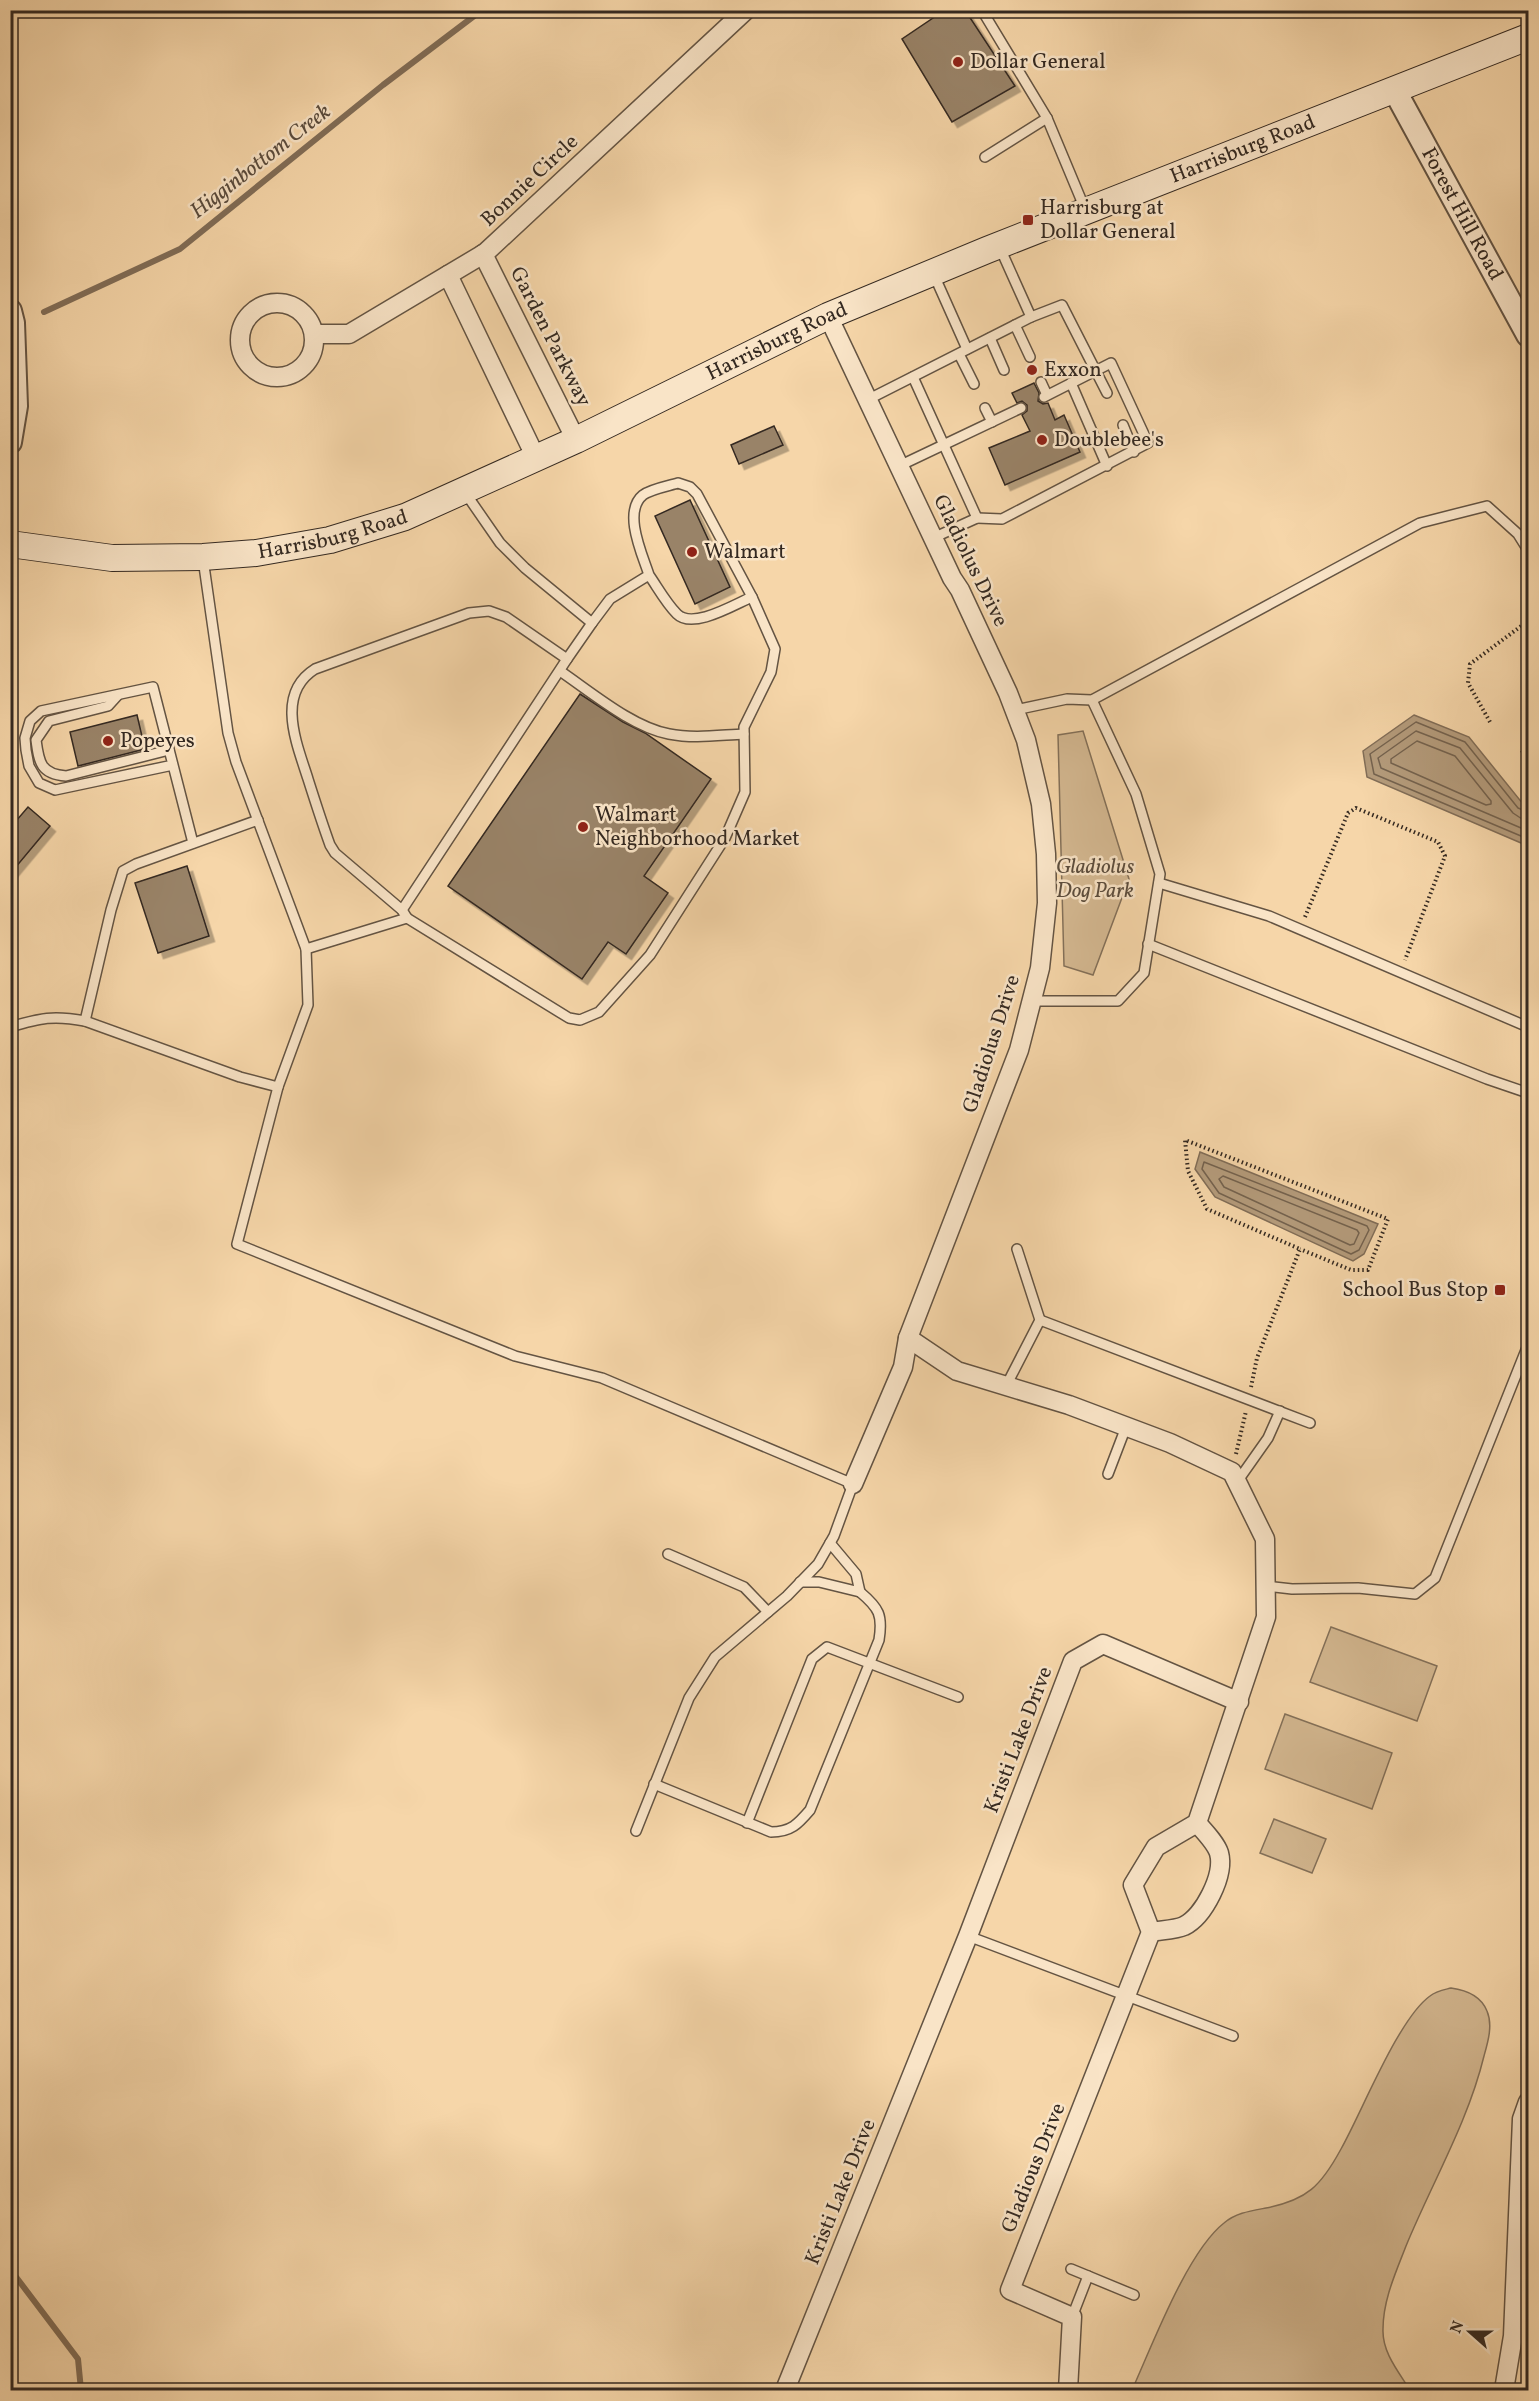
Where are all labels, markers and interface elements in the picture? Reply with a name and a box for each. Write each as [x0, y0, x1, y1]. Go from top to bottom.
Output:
place label: Dollar General [970, 48, 1106, 77]
marker: Dollar General [951, 55, 965, 69]
water label: Higginbottom Creek [184, 97, 338, 227]
street label: Harrisburg Road [1166, 108, 1320, 191]
street label: Bonnie Circle [475, 128, 585, 234]
street label: Forest Hill Road [1414, 142, 1510, 286]
place label: Harrisburg at Dollar General [1040, 194, 1176, 247]
marker: Harrisburg at Dollar General [1021, 213, 1035, 227]
street label: Garden Parkway [502, 262, 598, 413]
street label: Harrisburg Road [701, 295, 852, 388]
place label: Exxon [1044, 356, 1102, 385]
marker: Exxon [1025, 363, 1039, 377]
place label: Doublebee's [1054, 426, 1164, 455]
marker: Doublebee's [1035, 433, 1049, 447]
street label: Gladiolus Drive [925, 490, 1015, 632]
street label: Harrisburg Road [255, 502, 411, 567]
place label: Walmart [704, 538, 786, 567]
marker: Walmart [685, 545, 699, 559]
place label: Popeyes [120, 727, 195, 756]
marker: Popeyes [101, 734, 115, 748]
place label: Walmart Neighborhood Market [595, 801, 800, 854]
marker: Walmart Neighborhood Market [576, 820, 590, 834]
park label: Gladiolus Dog Park [1056, 853, 1134, 906]
street label: Gladiolus Drive [956, 971, 1028, 1117]
place label: School Bus Stop [1342, 1276, 1488, 1305]
marker: School Bus Stop [1493, 1283, 1507, 1297]
street label: Kristi Lake Drive [978, 1662, 1060, 1818]
street label: Gladious Drive [995, 2099, 1073, 2237]
street label: Kristi Lake Drive [799, 2115, 883, 2269]
north arrow [1440, 2302, 1500, 2362]
text: N [1446, 2318, 1470, 2337]

